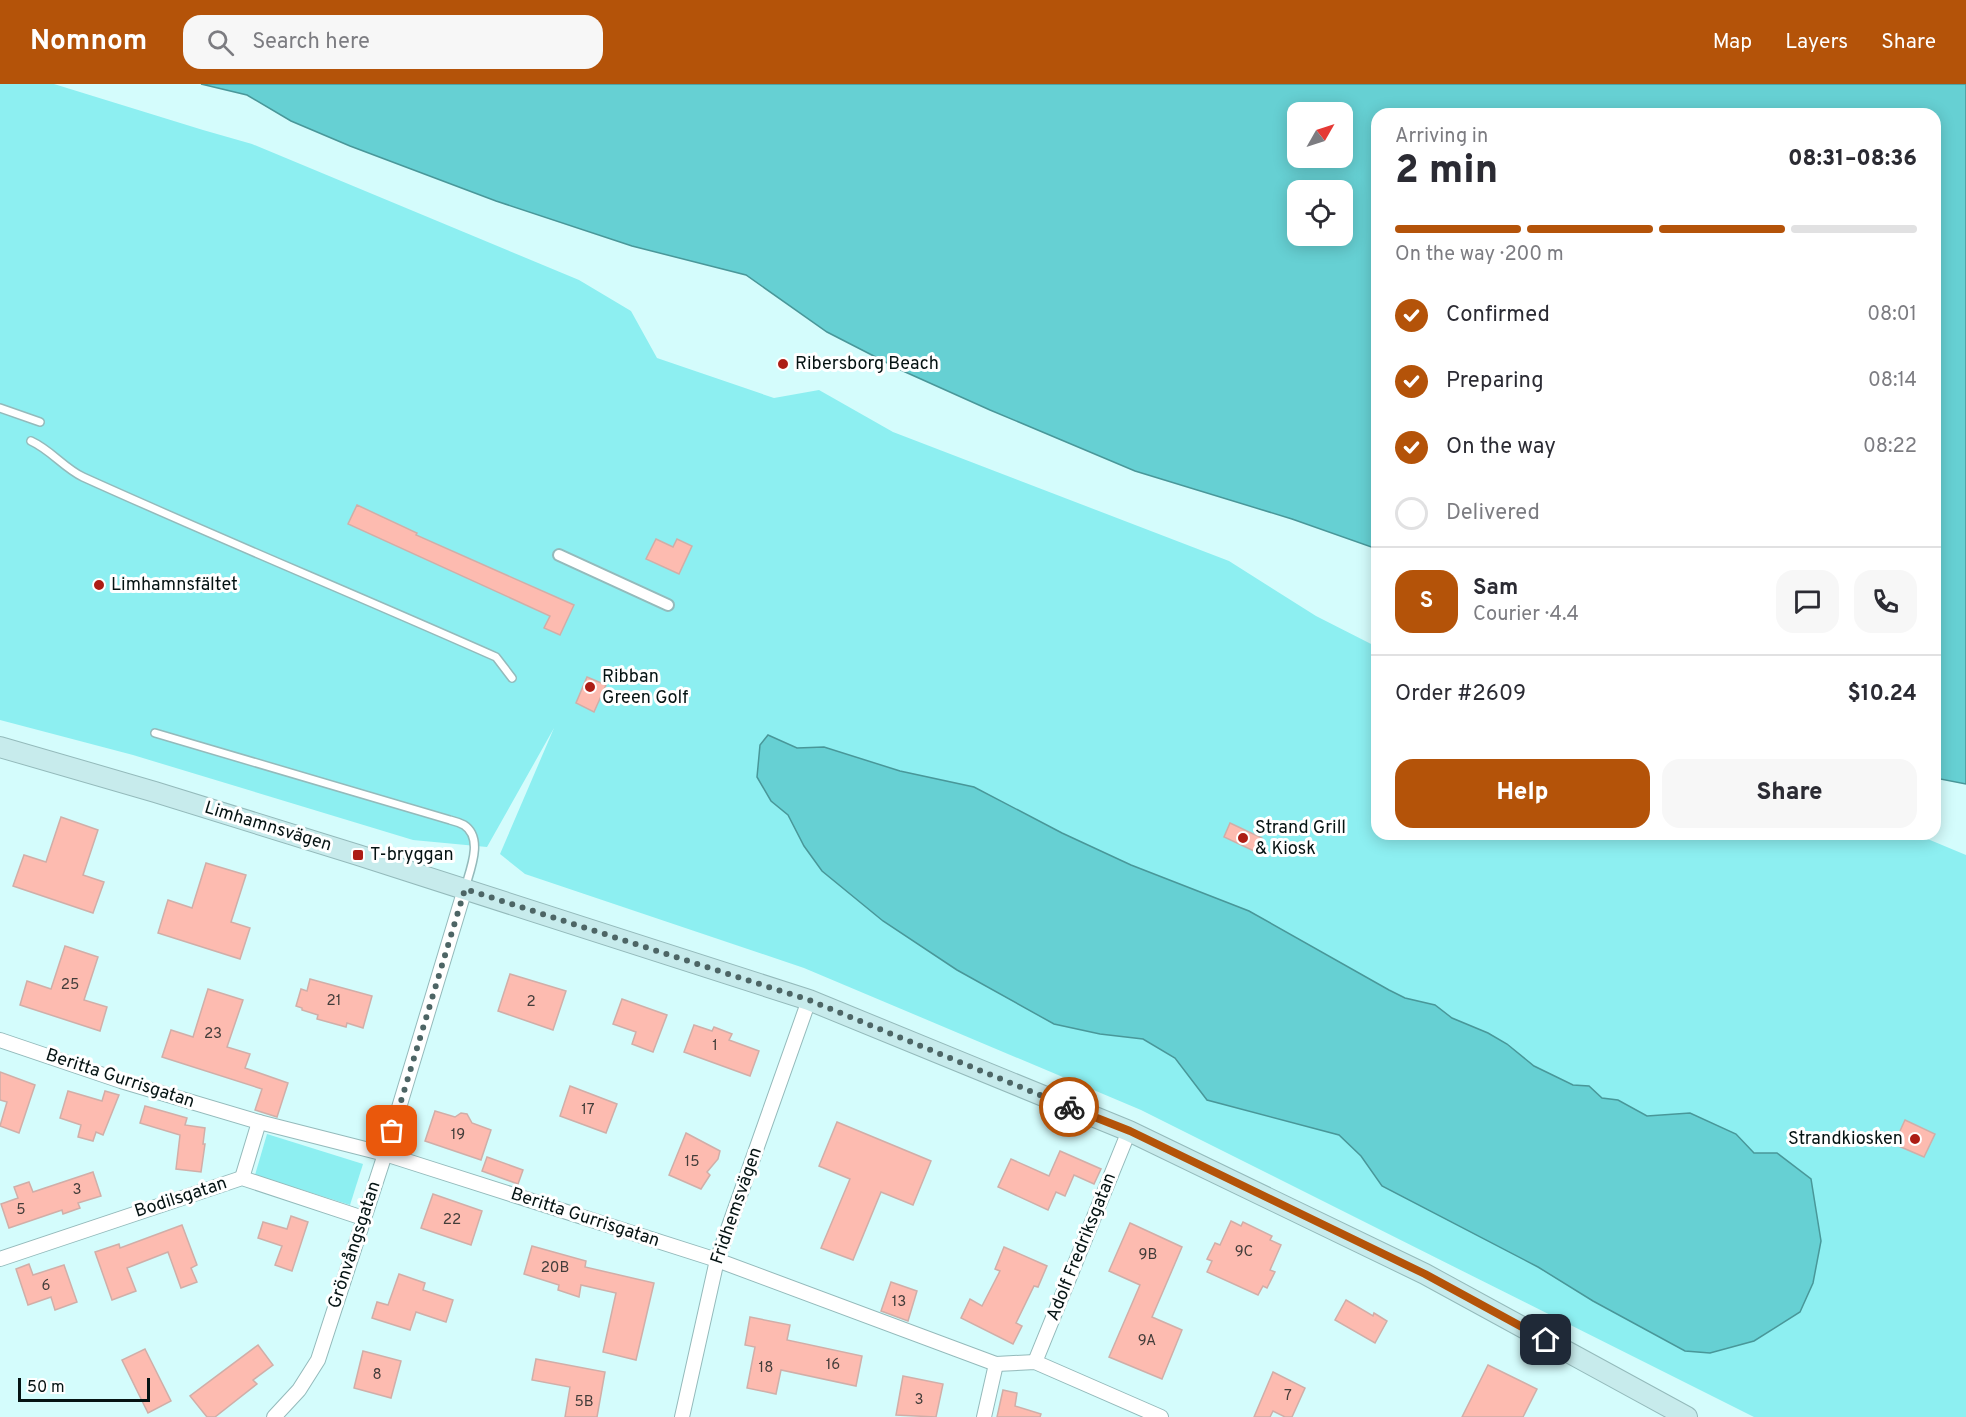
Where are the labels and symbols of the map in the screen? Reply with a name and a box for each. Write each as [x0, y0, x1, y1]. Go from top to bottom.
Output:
north arrow [1287, 102, 1353, 168]
place label: Ribersborg Beach [795, 353, 939, 376]
marker: Ribersborg Beach [776, 357, 790, 371]
place label: Limhamnsfältet [111, 574, 238, 597]
marker: Limhamnsfältet [92, 578, 106, 592]
place label: Ribban Green Golf [602, 666, 688, 710]
marker: Ribban Green Golf [583, 680, 597, 694]
street label: Limhamnsvägen [202, 797, 334, 857]
place label: Strand Grill & Kiosk [1255, 817, 1346, 861]
marker: Strand Grill & Kiosk [1236, 831, 1250, 845]
place label: T-bryggan [370, 844, 454, 867]
marker: T-bryggan [351, 848, 365, 862]
house number: 25 [61, 976, 79, 995]
house number: 21 [327, 992, 341, 1011]
house number: 2 [526, 993, 536, 1012]
house number: 23 [204, 1025, 222, 1044]
house number: 1 [712, 1037, 718, 1056]
street label: Beritta Gurrisgatan [43, 1044, 197, 1114]
courier [1039, 1077, 1099, 1137]
house number: 17 [581, 1101, 595, 1120]
pin [366, 1105, 417, 1156]
house number: 19 [451, 1126, 465, 1145]
place label: Strandkiosken [1788, 1128, 1903, 1151]
marker: Strandkiosken [1908, 1132, 1922, 1146]
street label: Fridhemsvägen [706, 1144, 768, 1268]
house number: 15 [685, 1153, 699, 1172]
street label: Adolf Fredriksgatan [1042, 1170, 1122, 1324]
street label: Bodilsgatan [132, 1172, 230, 1224]
street label: Grönvångsgatan [324, 1178, 386, 1312]
house number: 3 [72, 1181, 82, 1200]
street label: Beritta Gurrisgatan [508, 1183, 662, 1253]
house number: 5 [16, 1201, 26, 1220]
house number: 22 [443, 1211, 461, 1230]
house number: 9C [1235, 1243, 1253, 1262]
house number: 9B [1139, 1246, 1157, 1265]
house number: 20B [541, 1259, 569, 1278]
house number: 6 [42, 1277, 51, 1296]
house number: 13 [892, 1293, 906, 1312]
pin [1520, 1314, 1571, 1365]
house number: 9A [1138, 1332, 1156, 1351]
house number: 16 [826, 1356, 840, 1375]
house number: 18 [759, 1359, 773, 1378]
house number: 8 [372, 1366, 382, 1385]
scale bar [18, 1375, 150, 1402]
house number: 7 [1284, 1387, 1292, 1406]
house number: 3 [914, 1391, 924, 1410]
house number: 5B [574, 1393, 594, 1412]

